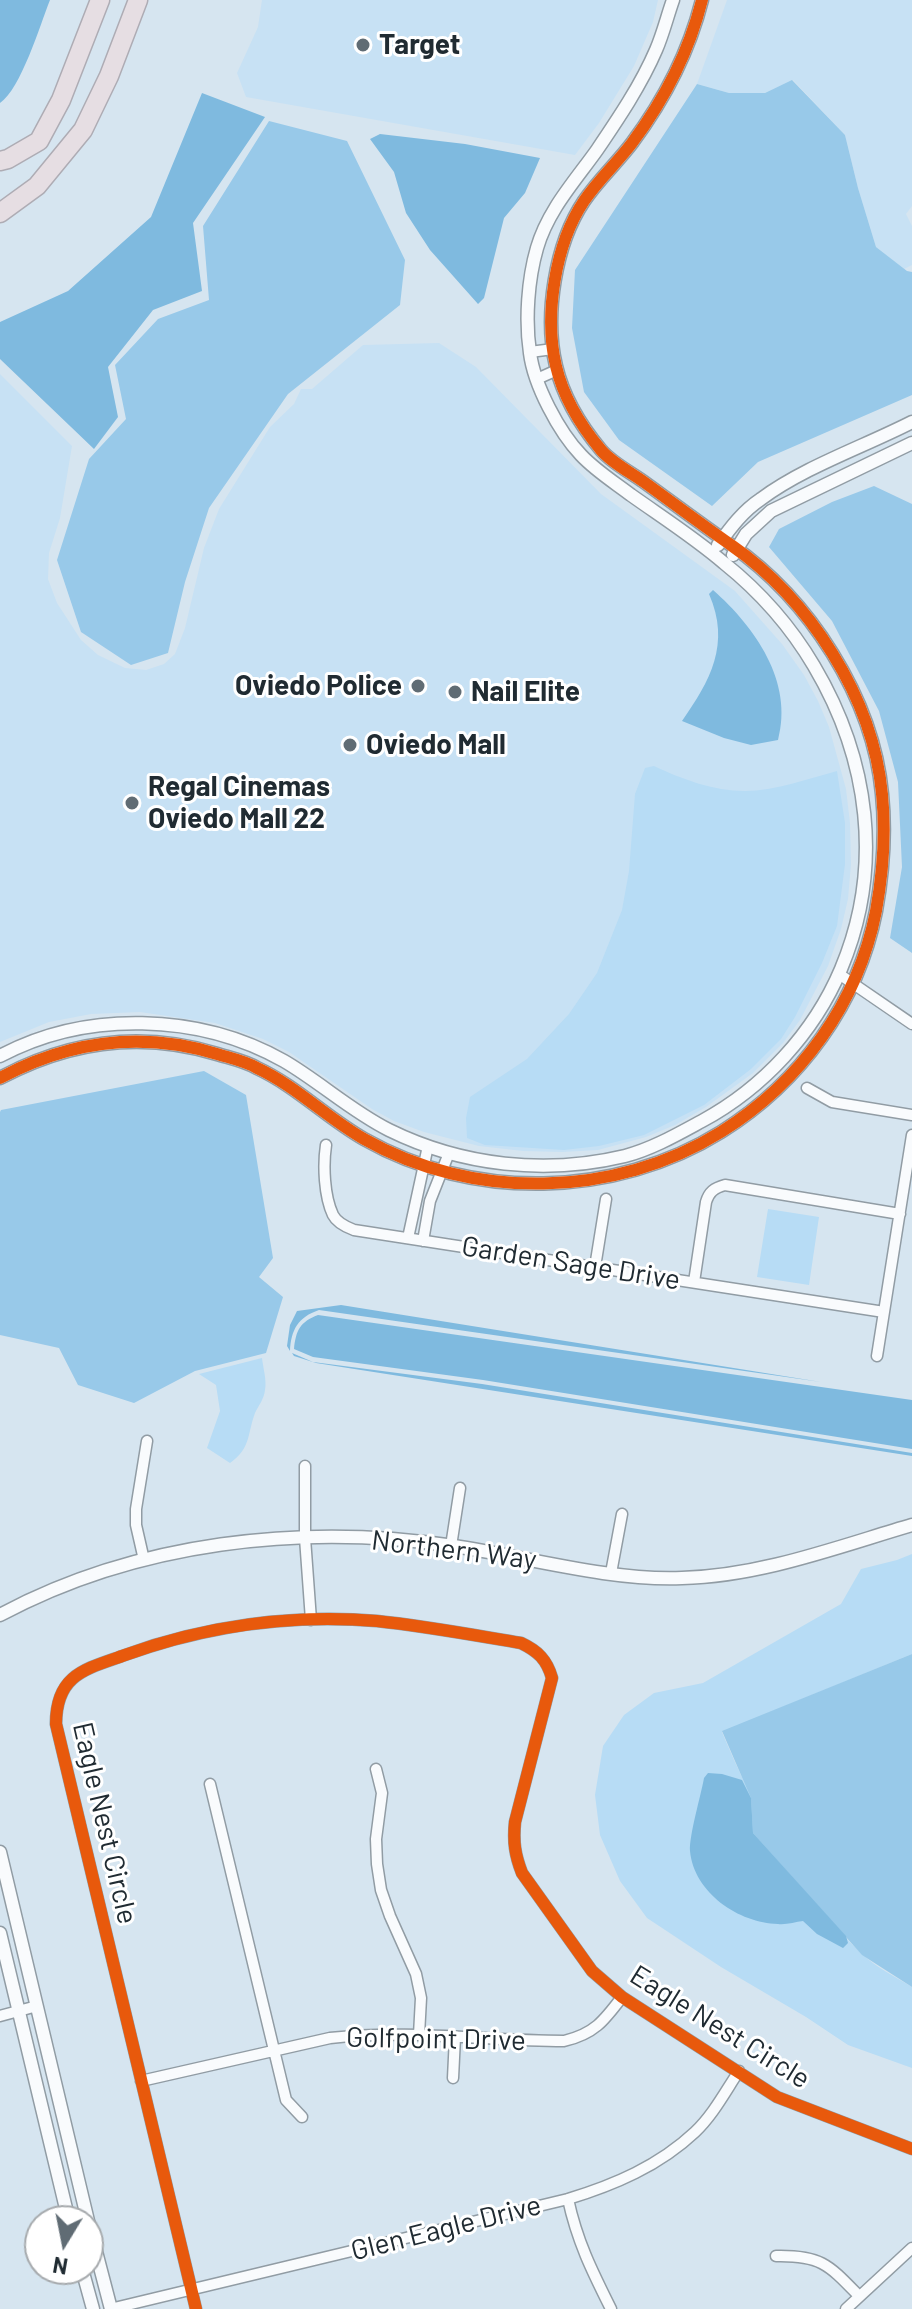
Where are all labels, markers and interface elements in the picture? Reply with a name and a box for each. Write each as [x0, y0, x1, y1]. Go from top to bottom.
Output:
place label: Target [379, 28, 460, 62]
marker: Target [354, 36, 372, 54]
place label: Oviedo Police [235, 669, 402, 703]
place label: Nail Elite [471, 675, 580, 709]
marker: Oviedo Police [409, 677, 427, 695]
marker: Nail Elite [446, 683, 464, 701]
place label: Oviedo Mall [366, 728, 506, 762]
marker: Oviedo Mall [341, 736, 359, 754]
place label: Regal Cinemas Oviedo Mall 22 [148, 770, 330, 836]
marker: Regal Cinemas Oviedo Mall 22 [123, 794, 141, 812]
street label: Garden Sage Drive [459, 1229, 683, 1297]
street label: Northern Way [370, 1523, 538, 1577]
street label: Eagle Nest Circle [65, 1719, 145, 1927]
street label: Eagle Nest Circle [624, 1958, 816, 2096]
street label: Golfpoint Drive [346, 2021, 526, 2057]
street label: Glen Eagle Drive [347, 2188, 545, 2268]
north arrow [24, 2205, 104, 2285]
text: N [51, 2253, 70, 2281]

